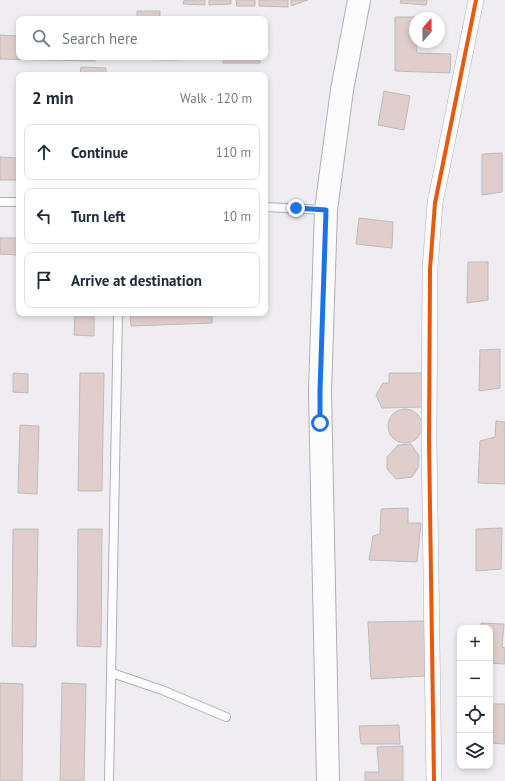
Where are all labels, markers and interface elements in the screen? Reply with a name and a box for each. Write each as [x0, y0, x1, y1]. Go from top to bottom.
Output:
north arrow [409, 12, 445, 48]
search box [16, 16, 268, 60]
icon: search [30, 27, 52, 49]
text: Search here [62, 29, 138, 48]
text: 2 min [32, 87, 73, 109]
text: Walk · 120 m [180, 90, 252, 107]
icon: ahead [33, 141, 55, 163]
text: Continue [71, 143, 128, 162]
text: 110 m [216, 144, 251, 161]
route end [287, 199, 305, 217]
icon: left [33, 205, 55, 227]
text: Turn left [71, 207, 125, 226]
text: 10 m [223, 208, 251, 225]
icon: arrive [33, 269, 55, 291]
text: Arrive at destination [71, 271, 202, 290]
route start [311, 414, 329, 432]
map controls [457, 625, 493, 769]
button: + [457, 625, 493, 661]
button: − [457, 661, 493, 697]
button: locate [457, 697, 493, 733]
button: layers [457, 733, 493, 769]

